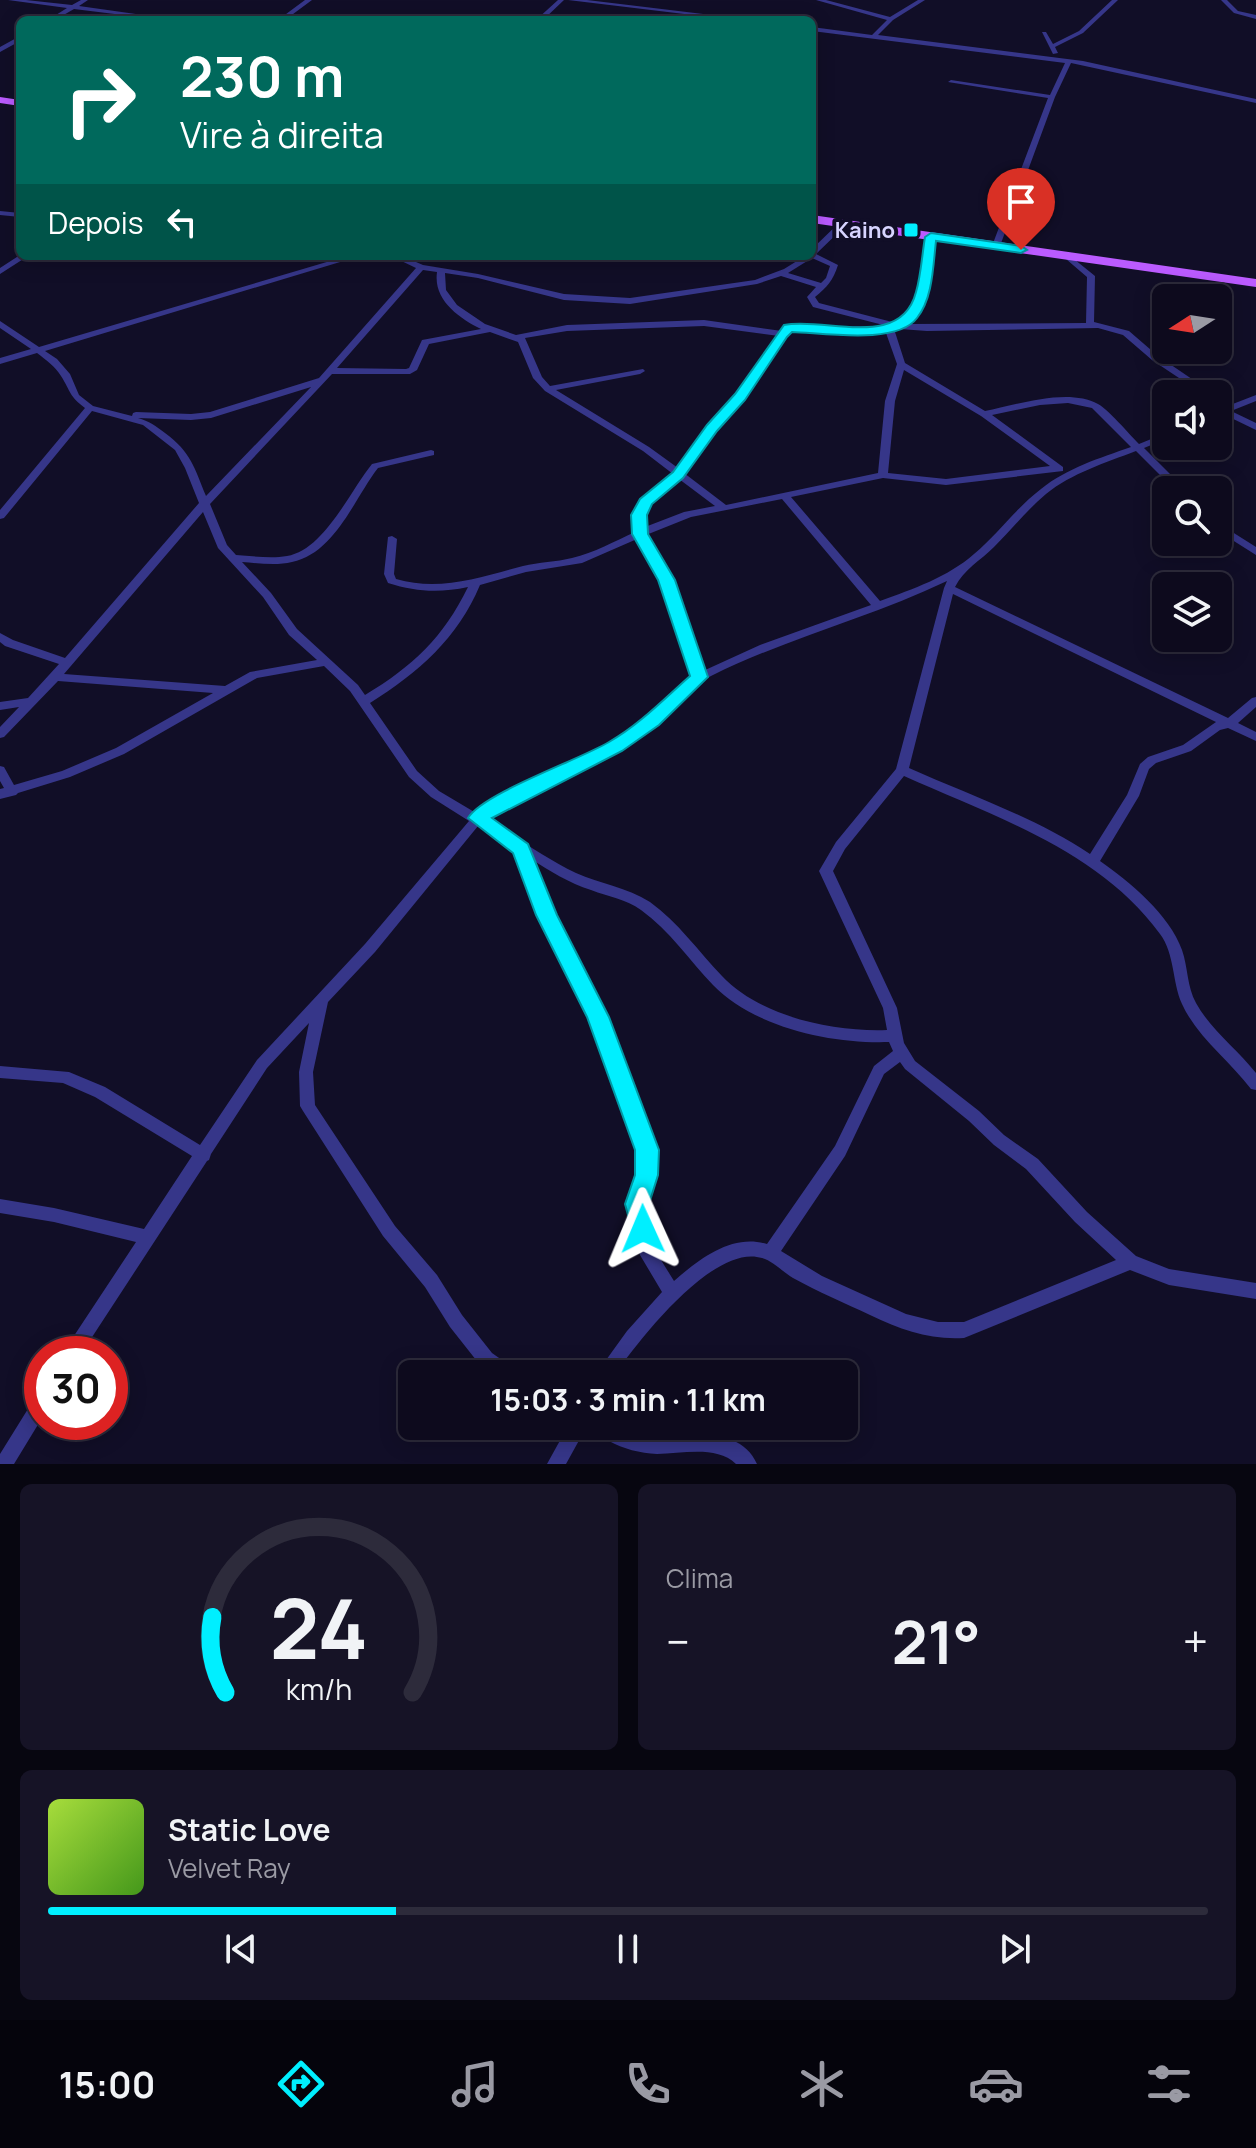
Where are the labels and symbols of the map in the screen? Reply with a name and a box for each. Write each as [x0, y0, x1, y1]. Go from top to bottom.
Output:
pin [987, 168, 1055, 250]
place label: Kaino [835, 215, 895, 245]
marker: Kaino [902, 221, 920, 239]
north arrow [1152, 284, 1232, 364]
position arrow [601, 1187, 685, 1271]
speed limit sign: 30 [24, 1336, 128, 1440]

